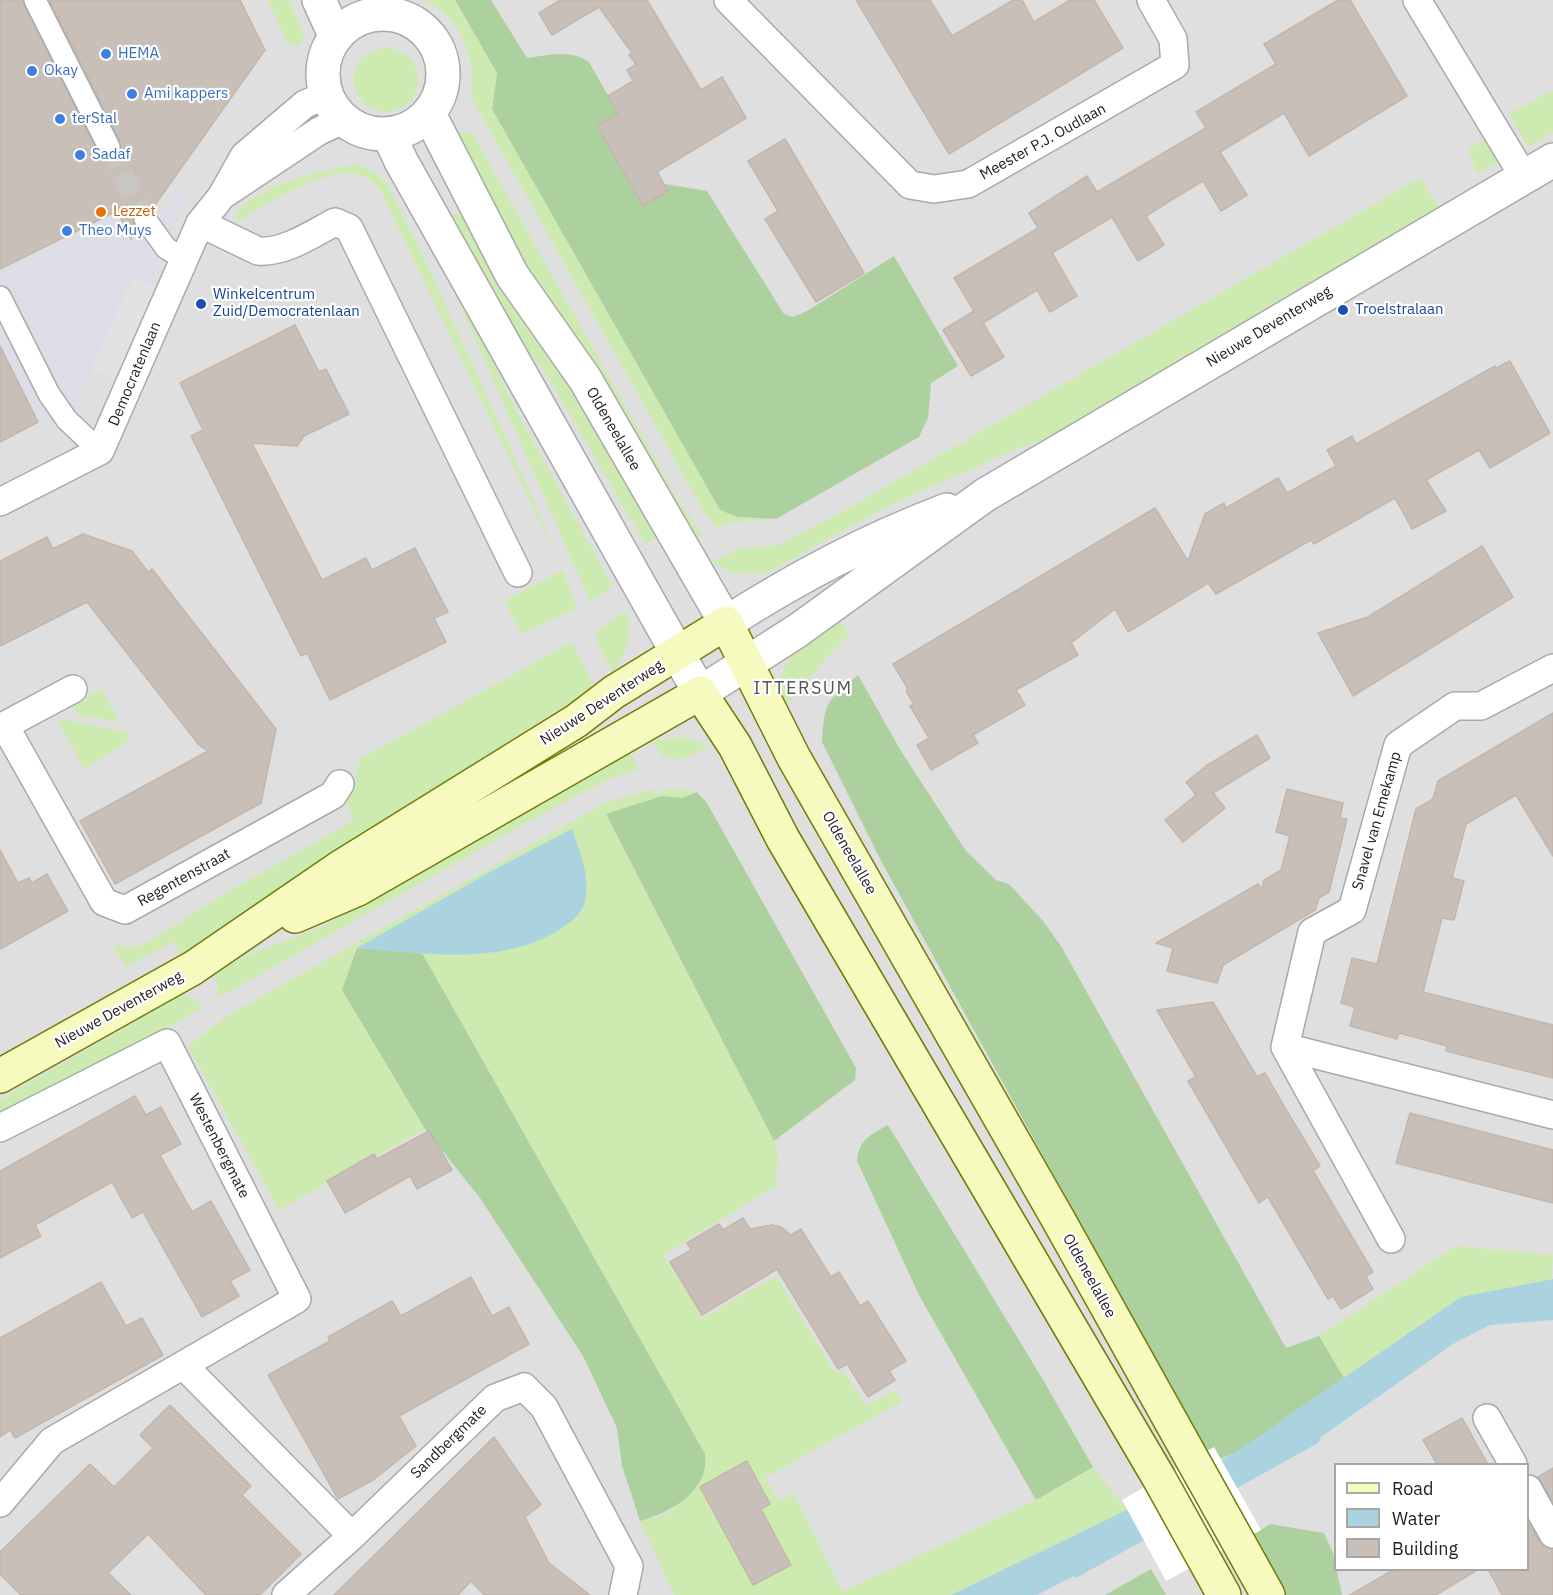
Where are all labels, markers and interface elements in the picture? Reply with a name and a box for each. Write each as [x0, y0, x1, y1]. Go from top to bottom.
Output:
place label: HEMA [118, 45, 159, 63]
marker: HEMA [99, 47, 113, 61]
place label: Okay [44, 62, 78, 80]
marker: Okay [25, 64, 39, 78]
place label: Ami kappers [144, 85, 228, 103]
marker: Ami kappers [125, 87, 139, 101]
street label: Meester P.J. Oudlaan [977, 100, 1109, 184]
place label: terStal [72, 110, 117, 128]
marker: terStal [53, 112, 67, 126]
place label: Sadaf [92, 146, 130, 164]
marker: Sadaf [73, 148, 87, 162]
place label: Lezzet [113, 203, 156, 221]
marker: Lezzet [94, 205, 108, 219]
place label: Theo Muys [79, 222, 152, 240]
marker: Theo Muys [60, 224, 74, 238]
street label: Nieuwe Deventerweg [1203, 282, 1335, 372]
place label: Winkelcentrum Zuid/Democratenlaan [213, 286, 360, 321]
marker: Winkelcentrum Zuid/Democratenlaan [194, 297, 208, 311]
place label: Troelstralaan [1355, 301, 1444, 319]
marker: Troelstralaan [1336, 303, 1350, 317]
street label: Democratenlaan [105, 319, 165, 429]
street label: Oldeneelallee [582, 384, 644, 474]
street label: Nieuwe Deventerweg [537, 656, 667, 750]
district label: ITTERSUM [753, 678, 853, 700]
street label: Snavel van Emekamp [1349, 750, 1405, 892]
street label: Oldeneelallee [818, 808, 880, 898]
street label: Regentenstraat [134, 845, 234, 911]
street label: Nieuwe Deventerweg [52, 967, 186, 1053]
street label: Westenbergmate [185, 1091, 253, 1201]
street label: Oldeneelallee [1059, 1231, 1119, 1321]
street label: Sandbergmate [407, 1401, 491, 1483]
legend [1334, 1463, 1529, 1571]
text: Road [1392, 1477, 1433, 1500]
text: Water [1392, 1507, 1440, 1530]
text: Building [1392, 1537, 1458, 1560]

